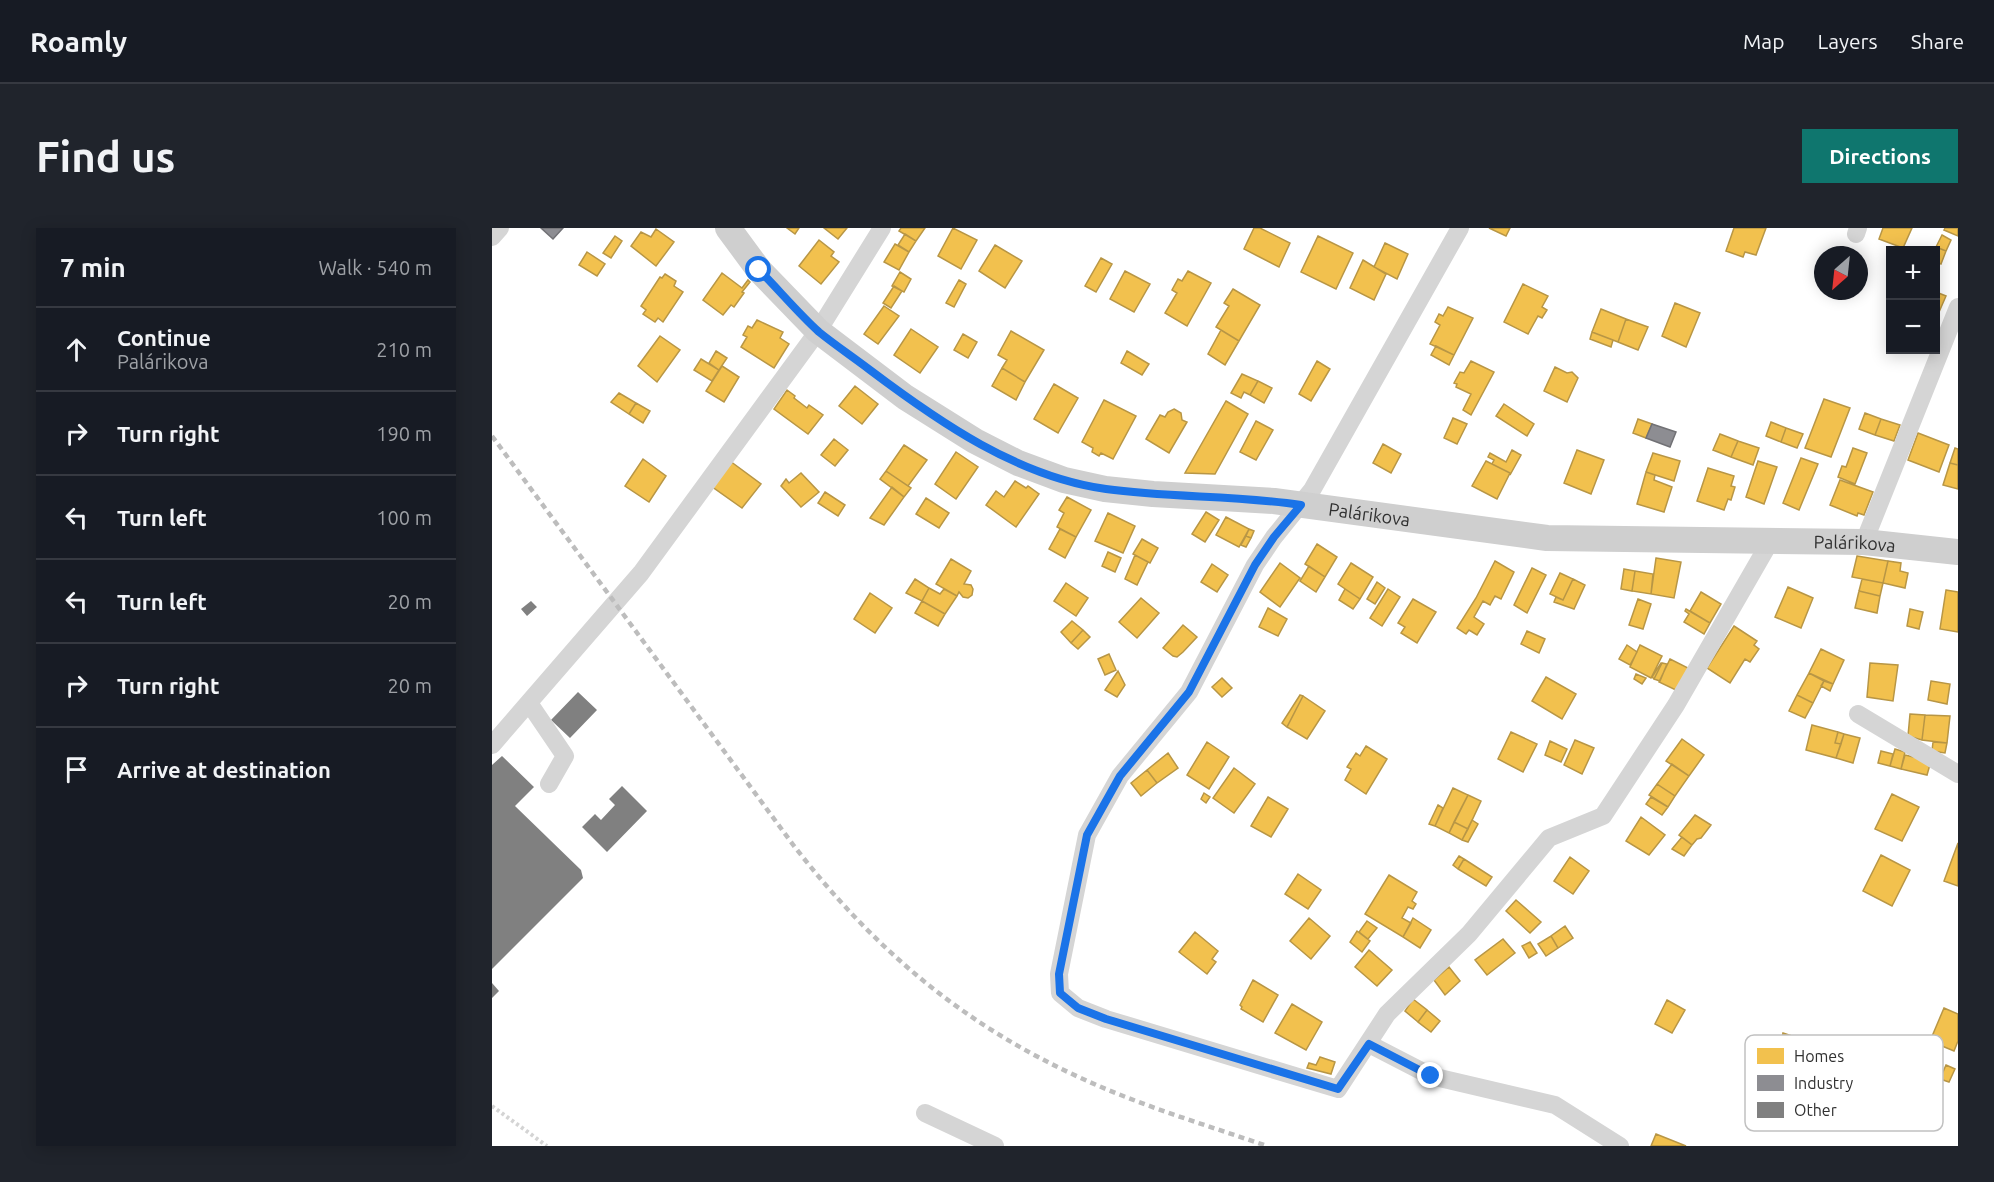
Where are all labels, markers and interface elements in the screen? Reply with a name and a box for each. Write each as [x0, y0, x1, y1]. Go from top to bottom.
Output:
text: Roamly [30, 26, 127, 57]
text: Map [1743, 29, 1784, 53]
text: Layers [1817, 29, 1878, 53]
text: Share [1911, 29, 1964, 53]
button: Directions [1802, 129, 1958, 183]
text: Find us [36, 133, 175, 180]
north arrow [1814, 246, 1868, 300]
map controls [1886, 246, 1940, 354]
button: + [1886, 246, 1940, 300]
text: 7 min [60, 253, 126, 282]
text: Walk · 540 m [319, 256, 432, 279]
route start [745, 256, 771, 282]
button: − [1886, 300, 1940, 354]
text: Continue [117, 325, 211, 350]
icon: ahead [60, 333, 93, 366]
text: 210 m [376, 338, 432, 361]
text: Palárikova [117, 350, 208, 373]
icon: right [60, 417, 93, 450]
text: Turn right [117, 421, 219, 446]
text: 190 m [376, 422, 432, 445]
street label: Palárikova [1327, 498, 1412, 529]
icon: left [60, 501, 93, 534]
text: Turn left [117, 505, 207, 530]
text: 100 m [376, 506, 432, 529]
street label: Palárikova [1813, 531, 1897, 555]
icon: left [60, 585, 93, 618]
text: Turn left [117, 589, 207, 614]
text: 20 m [388, 590, 432, 613]
icon: right [60, 669, 93, 702]
text: Turn right [117, 673, 219, 698]
text: 20 m [388, 674, 432, 697]
icon: arrive [60, 753, 93, 786]
text: Arrive at destination [117, 757, 331, 782]
legend [1745, 1035, 1943, 1131]
text: Homes [1794, 1047, 1844, 1065]
route end [1417, 1062, 1443, 1088]
text: Industry [1794, 1074, 1853, 1092]
text: Other [1794, 1101, 1837, 1119]

